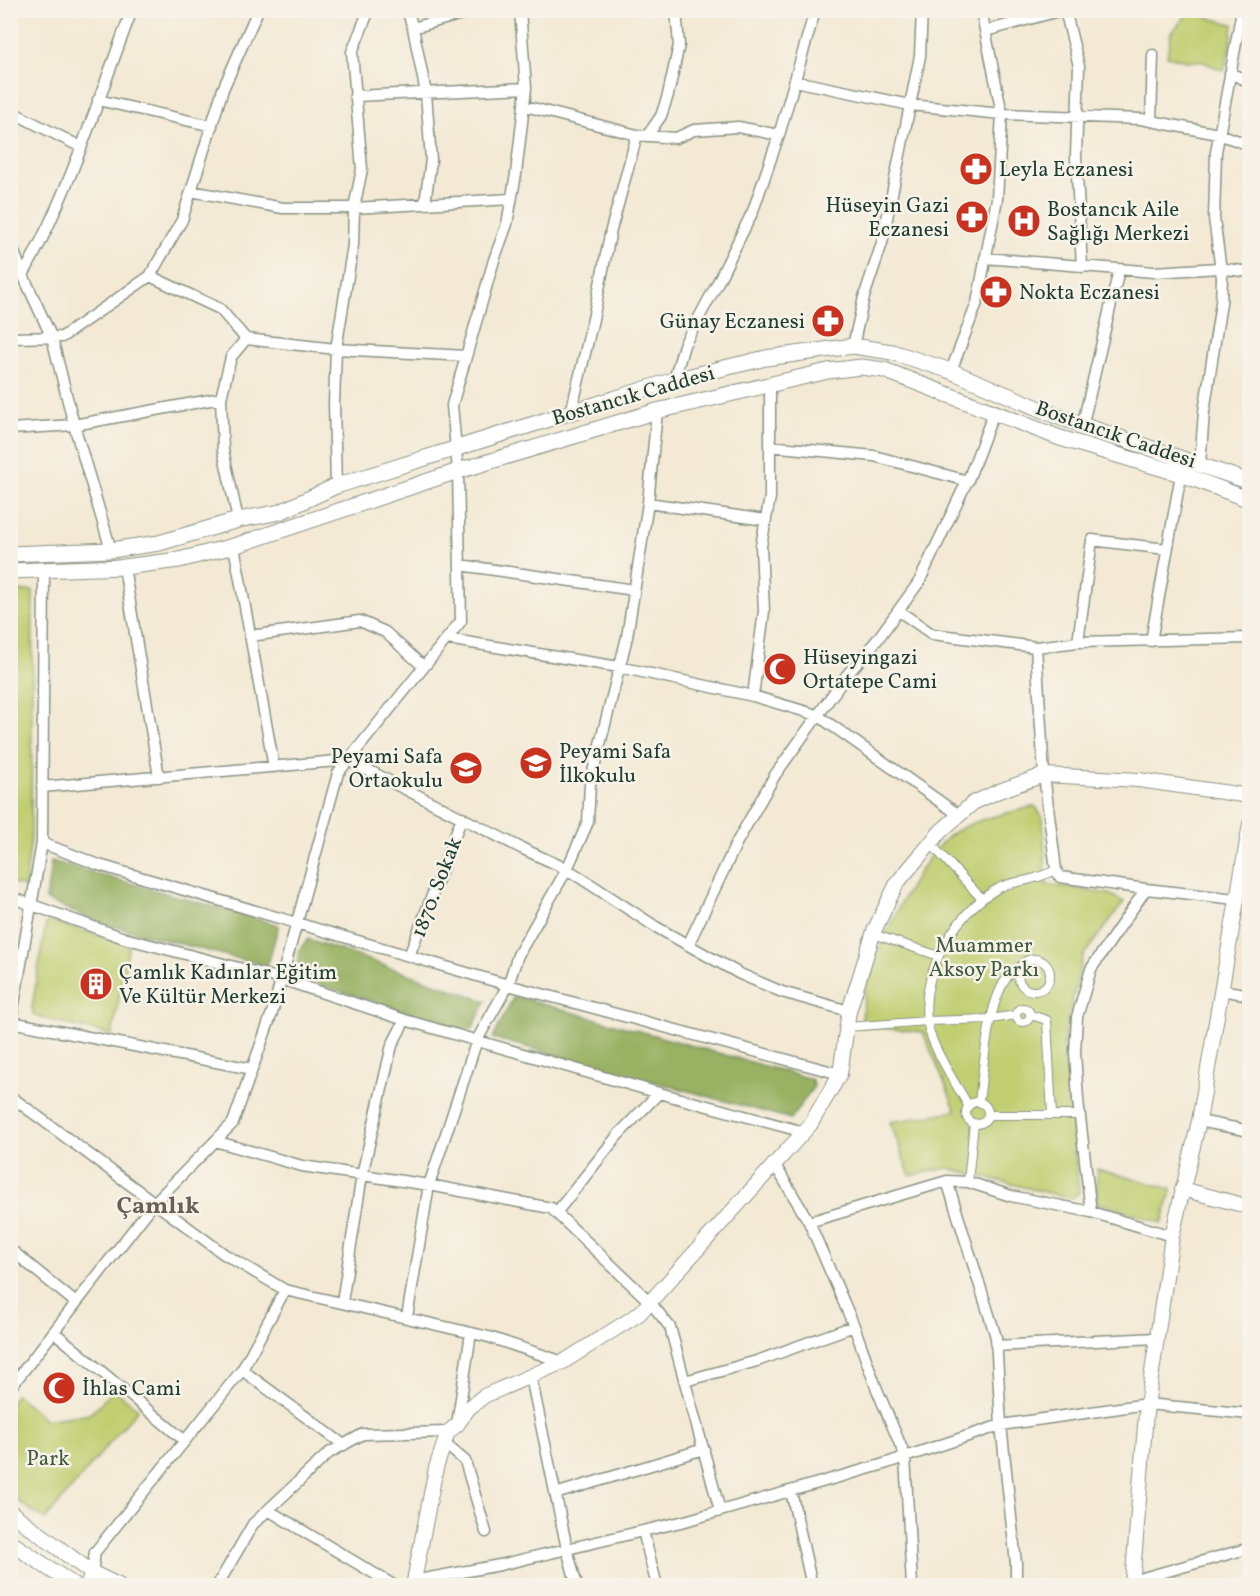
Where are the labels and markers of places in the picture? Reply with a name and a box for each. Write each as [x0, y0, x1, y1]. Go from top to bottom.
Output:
pharmacy icon: Leyla Eczanesi [958, 151, 994, 187]
place label: Leyla Eczanesi [999, 156, 1134, 185]
place label: Hüseyin Gazi Eczanesi [826, 192, 949, 245]
place label: Bostancık Aile Sağlığı Merkezi [1047, 196, 1189, 249]
pharmacy icon: Hüseyin Gazi Eczanesi [954, 199, 990, 235]
hospital icon: Bostancık Aile Sağlığı Merkezi [1006, 203, 1042, 239]
pharmacy icon: Nokta Eczanesi [978, 274, 1014, 310]
place label: Nokta Eczanesi [1019, 279, 1160, 308]
pharmacy icon: Günay Eczanesi [810, 303, 846, 339]
place label: Günay Eczanesi [660, 308, 805, 337]
place label: Hüseyingazi Ortatepe Cami [803, 644, 937, 697]
mosque icon: Hüseyingazi Ortatepe Cami [762, 651, 798, 687]
place label: Peyami Safa İlkokulu [559, 738, 671, 791]
place label: Peyami Safa Ortaokulu [331, 743, 443, 796]
school or university icon: Peyami Safa İlkokulu [518, 745, 554, 781]
school or university icon: Peyami Safa Ortaokulu [448, 750, 484, 786]
place label: Çamlık Kadınlar Eğitim Ve Kültür Merkezi [119, 959, 337, 1012]
building icon: Çamlık Kadınlar Eğitim Ve Kültür Merkezi [78, 966, 114, 1002]
mosque icon: İhlas Cami [41, 1370, 77, 1406]
place label: İhlas Cami [82, 1375, 181, 1404]

